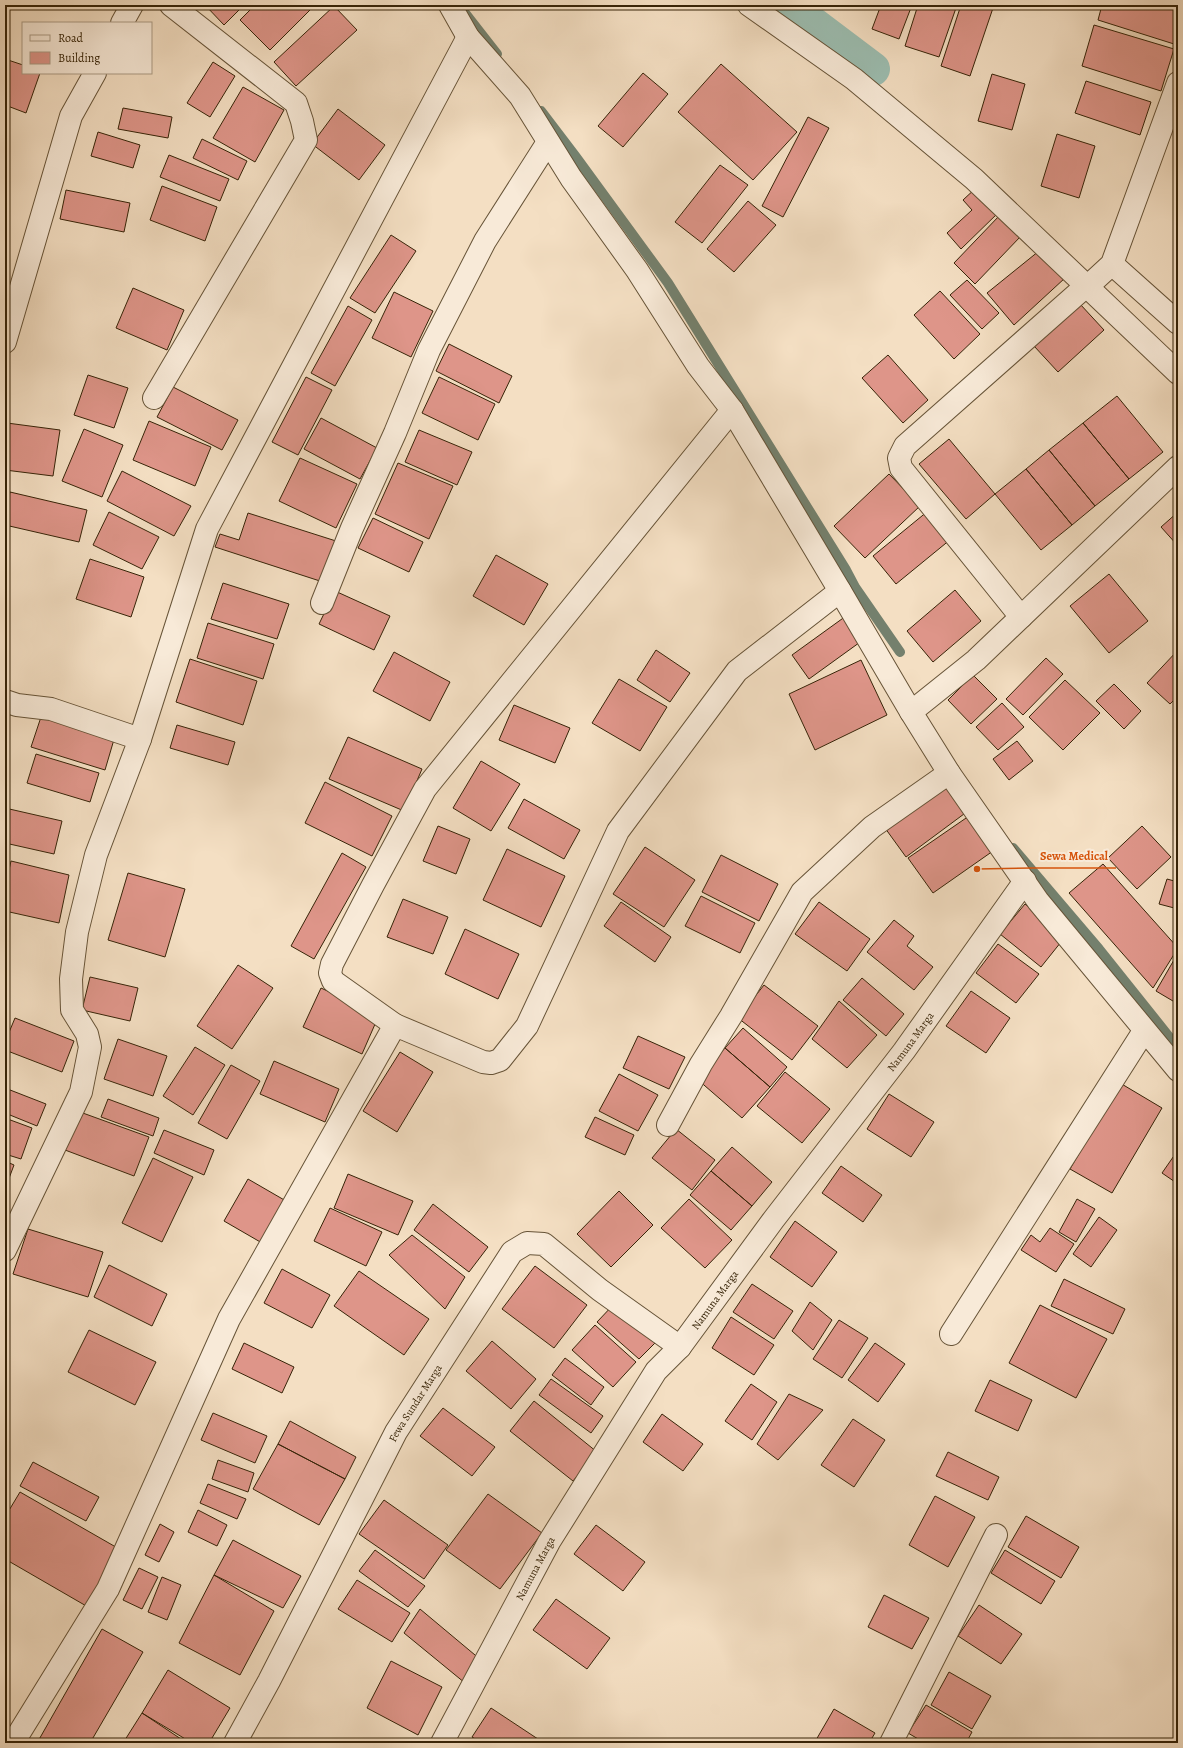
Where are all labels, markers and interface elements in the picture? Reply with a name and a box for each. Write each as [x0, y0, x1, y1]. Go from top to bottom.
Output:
legend [22, 22, 152, 74]
text: Road [58, 30, 84, 46]
text: Building [58, 50, 100, 66]
callout: Sewa Medical [1032, 844, 1116, 868]
text: Sewa Medical [1040, 848, 1109, 864]
street label: Namuna Marga [884, 1008, 938, 1075]
street label: Namuna Marga [688, 1267, 743, 1333]
street label: Fewa Sundar Marga [385, 1361, 446, 1444]
street label: Namuna Marga [512, 1533, 559, 1603]

